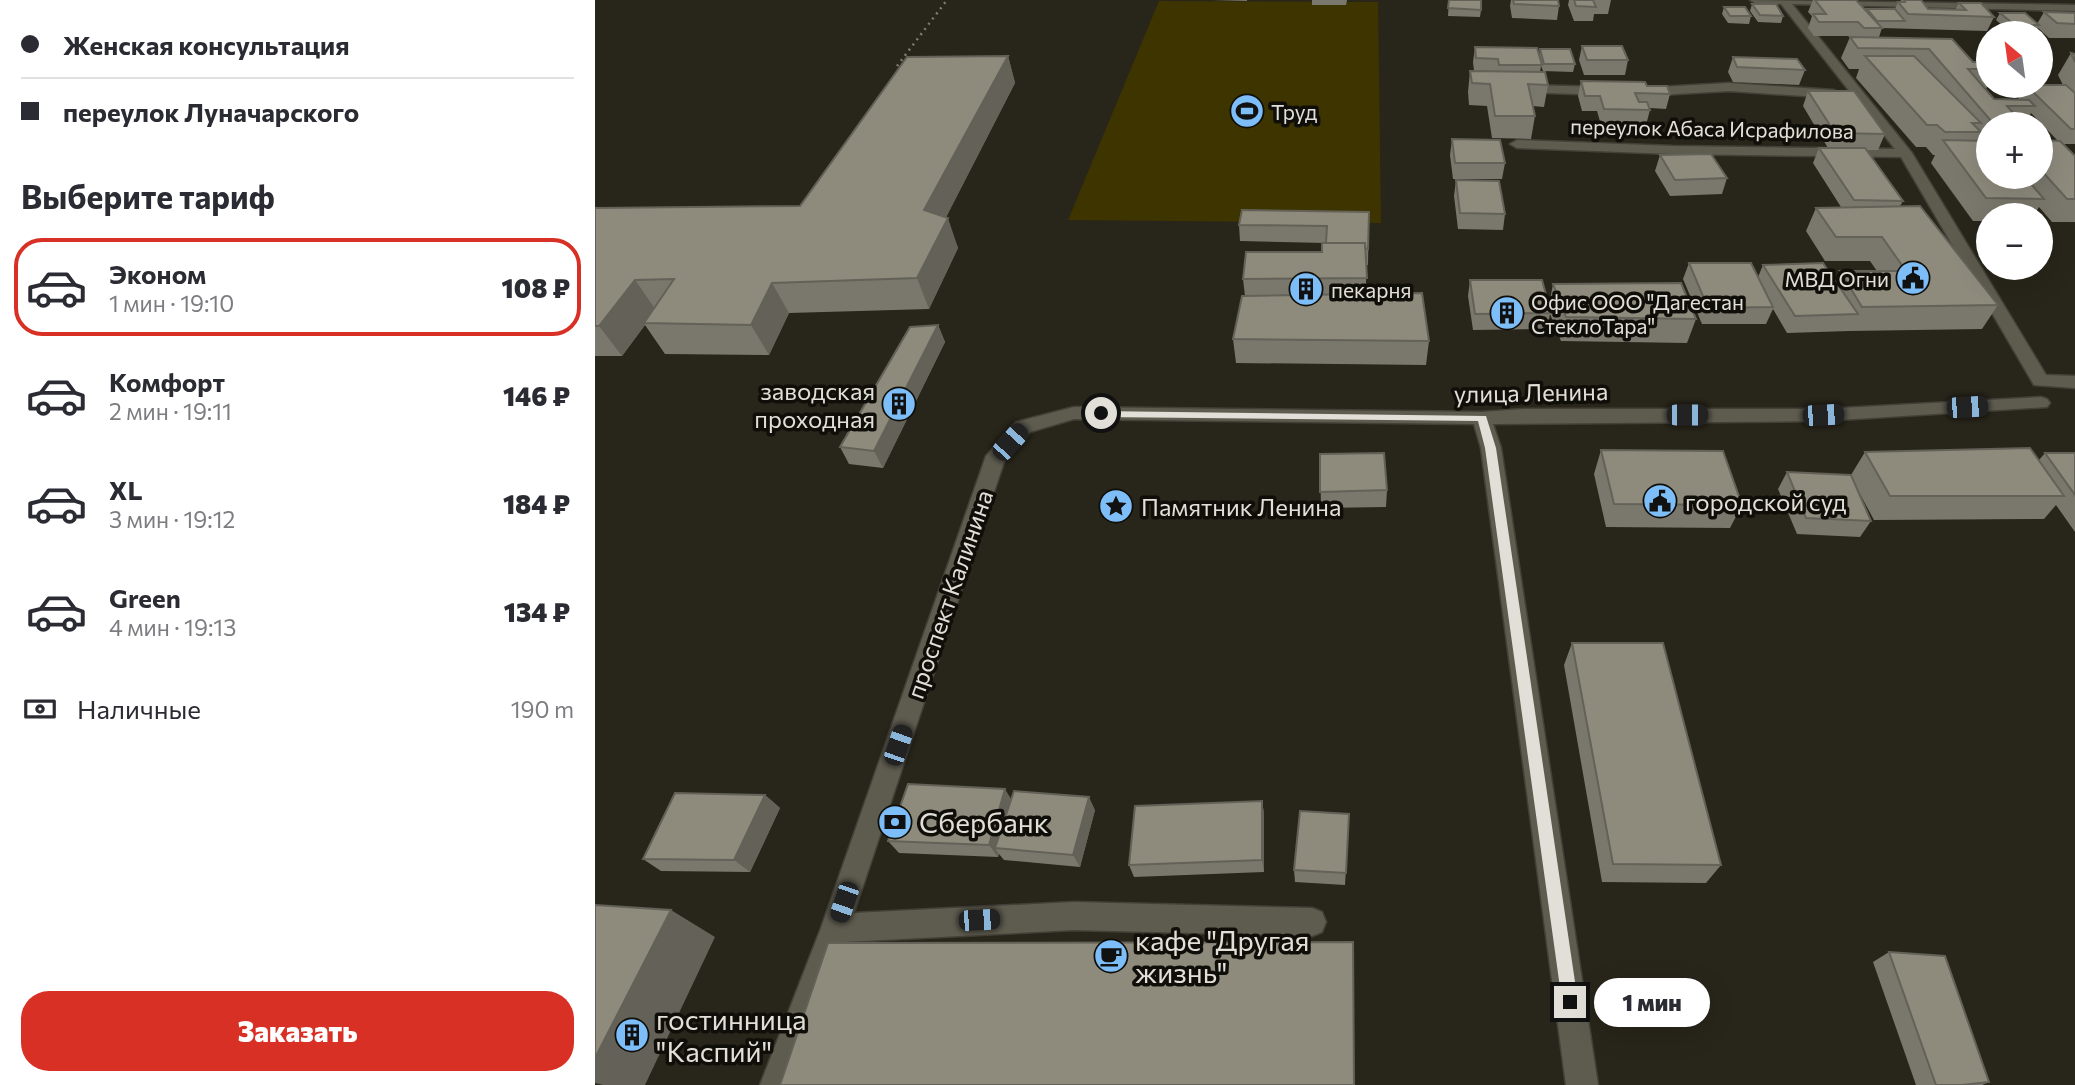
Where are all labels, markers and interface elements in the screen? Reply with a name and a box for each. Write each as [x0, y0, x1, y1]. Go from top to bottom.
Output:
north arrow [1976, 21, 2053, 98]
map controls [1976, 21, 2053, 280]
text: Женская консультация [63, 29, 349, 60]
sports icon: Труд [1228, 92, 1266, 130]
text: переулок Луначарского [63, 96, 359, 127]
place label: Труд [1271, 99, 1317, 124]
button: + [1976, 112, 2053, 189]
street label: переулок Абаса Исрафилова [1570, 113, 1854, 143]
text: Выберите тариф [21, 176, 275, 216]
button: − [1976, 203, 2053, 280]
icon: car [25, 256, 88, 319]
text: Эконом [109, 258, 206, 289]
public building icon: МВД Огни [1894, 259, 1932, 297]
place label: МВД Огни [1784, 266, 1889, 291]
building icon: пекарня [1287, 270, 1325, 308]
text: 108 ₽ [502, 272, 570, 303]
place label: пекарня [1331, 277, 1411, 302]
text: 1 мин · 19:10 [109, 289, 234, 317]
place label: Офис ООО "Дагестан СтеклоТара" [1531, 289, 1744, 338]
building icon: Офис ООО "Дагестан СтеклоТара" [1488, 294, 1526, 332]
icon: car [25, 364, 88, 427]
text: Комфорт [109, 366, 225, 397]
place label: заводская проходная [754, 376, 875, 433]
street label: улица Ленина [1454, 376, 1608, 408]
text: 146 ₽ [503, 380, 570, 411]
building icon: заводская проходная [880, 385, 918, 423]
car [1946, 395, 1989, 419]
text: 2 мин · 19:11 [109, 397, 232, 425]
route start [1085, 397, 1117, 429]
car [1802, 403, 1845, 427]
car [1667, 405, 1709, 426]
car [989, 419, 1032, 465]
icon: car [25, 472, 88, 535]
text: XL [109, 474, 143, 505]
public building icon: городской суд [1641, 482, 1679, 520]
street label: проспект Калинина [900, 486, 998, 702]
place icon: Памятник Ленина [1097, 487, 1135, 525]
place label: городской суд [1685, 487, 1846, 516]
text: 184 ₽ [503, 488, 570, 519]
place label: Памятник Ленина [1141, 492, 1341, 521]
text: 3 мин · 19:12 [109, 505, 235, 533]
icon: car [25, 580, 88, 643]
text: Green [109, 582, 181, 613]
text: 134 ₽ [504, 596, 570, 627]
text: 4 мин · 19:13 [109, 613, 236, 641]
icon: cash [21, 690, 59, 728]
text: Наличные [77, 693, 201, 724]
text: 190 m [511, 695, 574, 723]
car [882, 722, 915, 768]
bank icon: Сбербанк [876, 803, 914, 841]
place label: Сбербанк [919, 805, 1049, 839]
car [828, 879, 861, 925]
car [958, 908, 1001, 932]
place label: кафе "Другая жизнь" [1135, 923, 1310, 989]
cafe icon: кафе "Другая жизнь" [1092, 937, 1130, 975]
callout: 1 мин [1595, 978, 1710, 1026]
route end [1554, 986, 1586, 1018]
text: 1 мин [1622, 988, 1682, 1016]
button: Заказать [21, 991, 574, 1071]
place label: гостинница "Каспий" [656, 1002, 807, 1068]
building icon: гостинница "Каспий" [613, 1016, 651, 1054]

